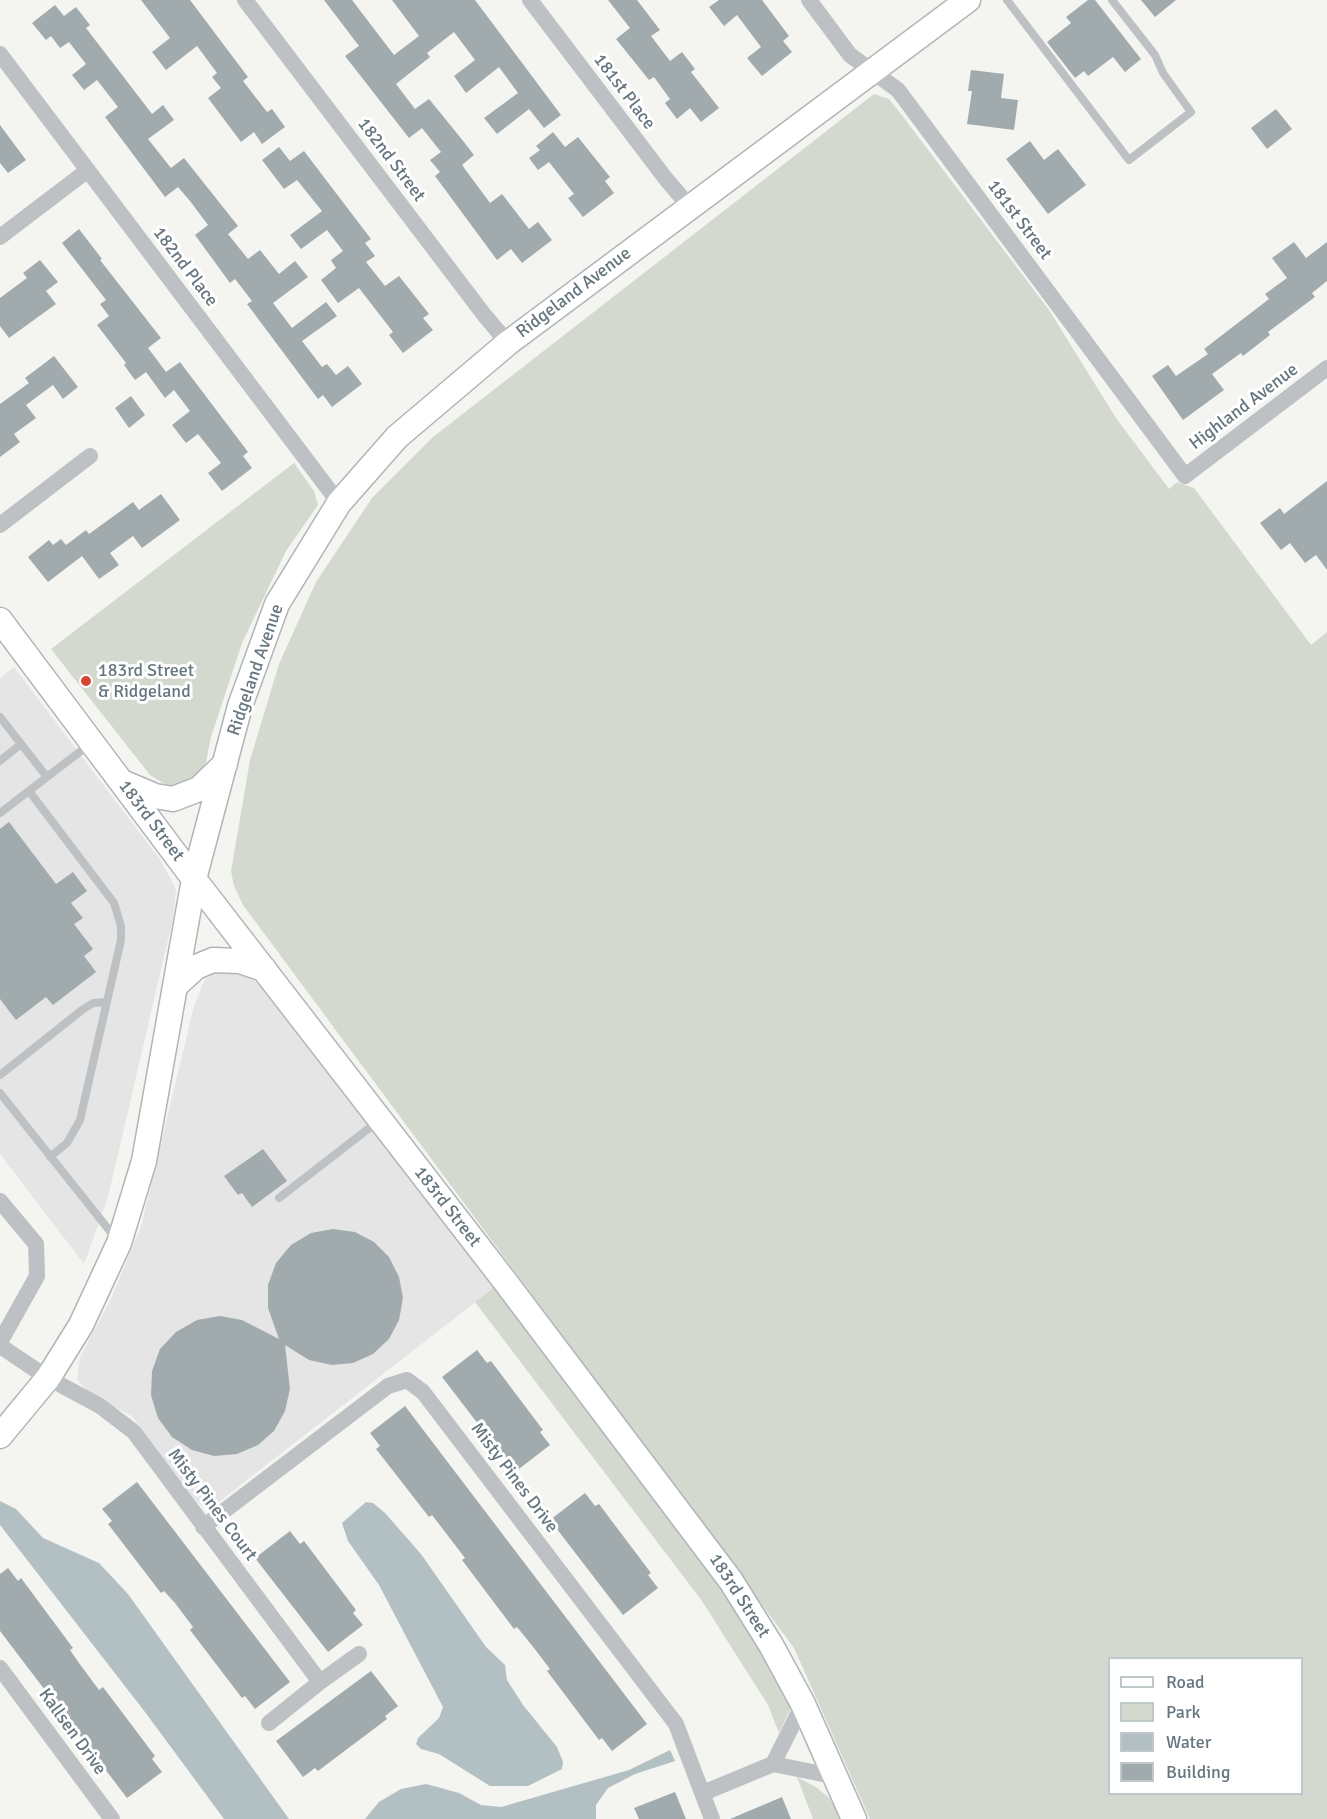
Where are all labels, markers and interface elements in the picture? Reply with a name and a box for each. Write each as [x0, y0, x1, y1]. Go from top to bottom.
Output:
street label: 181st Place [589, 50, 659, 134]
street label: 182nd Street [352, 114, 430, 206]
street label: 181st Street [982, 176, 1056, 264]
street label: 182nd Place [148, 223, 222, 311]
street label: Ridgeland Avenue [512, 243, 636, 343]
street label: Highland Avenue [1185, 359, 1303, 455]
street label: Ridgeland Avenue [223, 601, 289, 739]
place label: 183rd Street & Ridgeland [98, 660, 194, 702]
marker: 183rd Street & Ridgeland [79, 674, 93, 688]
street label: 183rd Street [113, 776, 189, 866]
street label: 183rd Street [409, 1163, 485, 1251]
street label: Misty Pines Drive [466, 1419, 562, 1537]
street label: Misty Pines Court [163, 1445, 261, 1565]
street label: 183rd Street [704, 1550, 774, 1642]
legend [1108, 1657, 1303, 1795]
text: Road [1166, 1671, 1205, 1693]
street label: Kallsen Drive [34, 1685, 110, 1779]
text: Park [1166, 1701, 1201, 1723]
text: Water [1166, 1731, 1211, 1753]
text: Building [1166, 1761, 1230, 1783]

